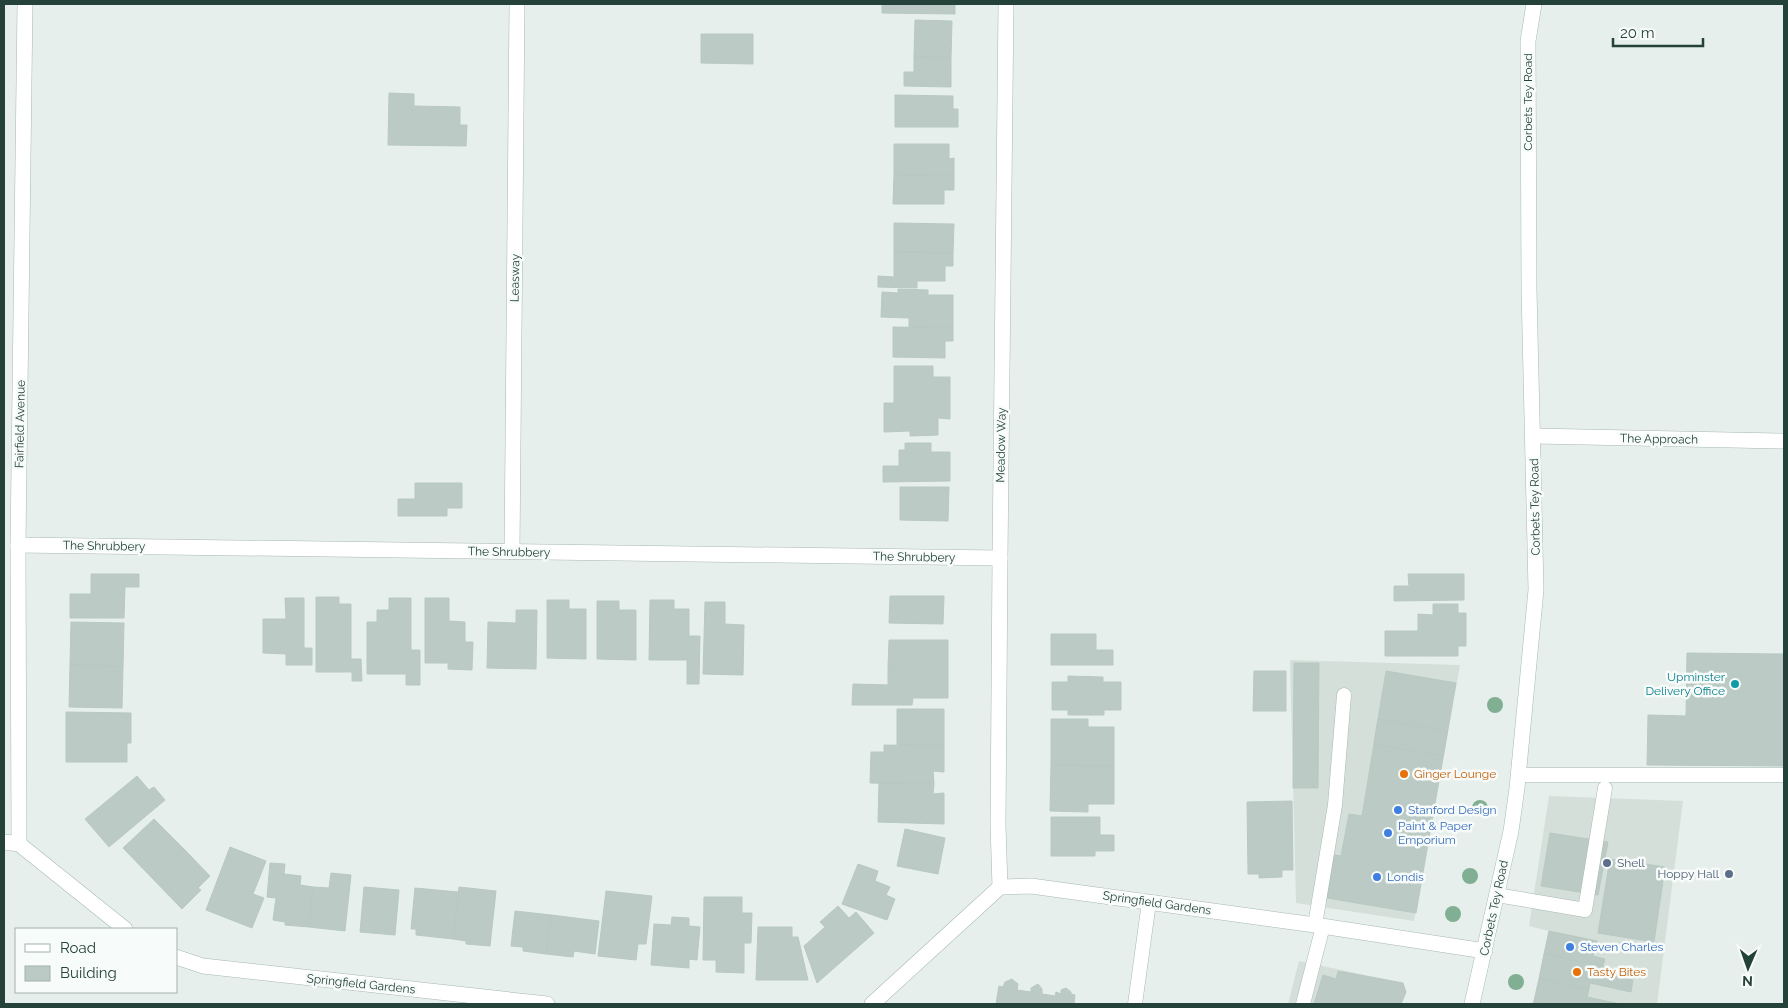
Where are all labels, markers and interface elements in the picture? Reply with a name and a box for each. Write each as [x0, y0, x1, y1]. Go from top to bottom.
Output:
scale bar [1613, 15, 1703, 47]
text: 20 m [1620, 24, 1655, 42]
street label: Corbets Tey Road [1521, 53, 1535, 151]
street label: Leasway [508, 253, 522, 302]
street label: Fairfield Avenue [12, 380, 28, 468]
street label: Meadow Way [993, 407, 1009, 483]
street label: The Approach [1620, 431, 1698, 447]
street label: Corbets Tey Road [1527, 458, 1543, 556]
street label: The Shrubbery [63, 538, 146, 554]
street label: The Shrubbery [468, 544, 551, 560]
street label: The Shrubbery [873, 549, 956, 565]
place label: Upminster Delivery Office [1645, 670, 1726, 698]
marker: Upminster Delivery Office [1729, 678, 1741, 690]
place label: Ginger Lounge [1414, 767, 1496, 781]
marker: Ginger Lounge [1398, 768, 1410, 780]
place label: Stanford Design [1408, 803, 1497, 817]
marker: Stanford Design [1392, 804, 1404, 816]
place label: Paint & Paper Emporium [1398, 819, 1473, 847]
marker: Paint & Paper Emporium [1382, 827, 1394, 839]
place label: Shell [1617, 856, 1646, 870]
marker: Shell [1601, 857, 1613, 869]
street label: Corbets Tey Road [1477, 859, 1511, 957]
place label: Hoppy Hall [1657, 867, 1720, 881]
marker: Hoppy Hall [1723, 868, 1735, 880]
place label: Londis [1387, 870, 1424, 884]
marker: Londis [1371, 871, 1383, 883]
street label: Springfield Gardens [1102, 888, 1212, 918]
legend [15, 928, 178, 993]
text: Road [60, 939, 96, 957]
place label: Steven Charles [1580, 940, 1664, 954]
marker: Steven Charles [1564, 941, 1576, 953]
north arrow [1723, 943, 1773, 993]
text: Building [60, 964, 117, 982]
place label: Tasty Bites [1587, 965, 1646, 979]
marker: Tasty Bites [1571, 966, 1583, 978]
street label: Springfield Gardens [306, 971, 416, 997]
text: N [1742, 973, 1753, 989]

